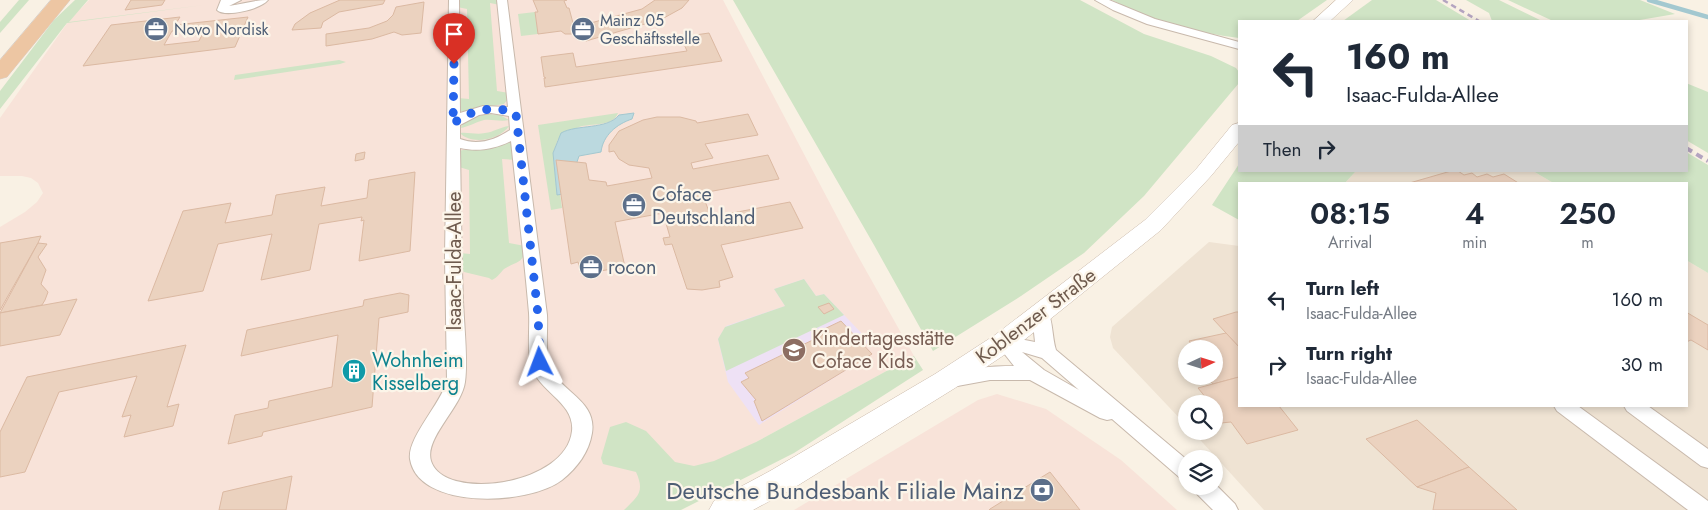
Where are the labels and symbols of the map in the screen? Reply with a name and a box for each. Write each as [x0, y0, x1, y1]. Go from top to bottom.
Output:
place label: Mainz 05 Geschäftsstelle [600, 9, 700, 50]
pin [433, 13, 475, 64]
office icon: Novo Nordisk [143, 16, 169, 42]
office icon: Mainz 05 Geschäftsstelle [570, 16, 596, 42]
place label: Novo Nordisk [174, 18, 270, 41]
place label: Coface Deutschland [652, 180, 755, 232]
street label: Isaac-Fulda-Allee [440, 192, 469, 330]
office icon: Coface Deutschland [621, 192, 647, 218]
place label: rocon [608, 253, 656, 282]
office icon: rocon [578, 254, 604, 280]
street label: Koblenzer Straße [970, 261, 1102, 371]
place label: Kindertagesstätte Coface Kids [812, 324, 954, 376]
position arrow [513, 335, 565, 387]
school or university icon: Kindertagesstätte Coface Kids [781, 337, 807, 363]
north arrow [1178, 340, 1222, 385]
place label: Wohnheim Kisselberg [372, 346, 464, 398]
building icon: Wohnheim Kisselberg [341, 358, 367, 384]
place label: Deutsche Bundesbank Filiale Mainz [666, 473, 1024, 508]
bank icon: Deutsche Bundesbank Filiale Mainz [1029, 477, 1055, 503]

